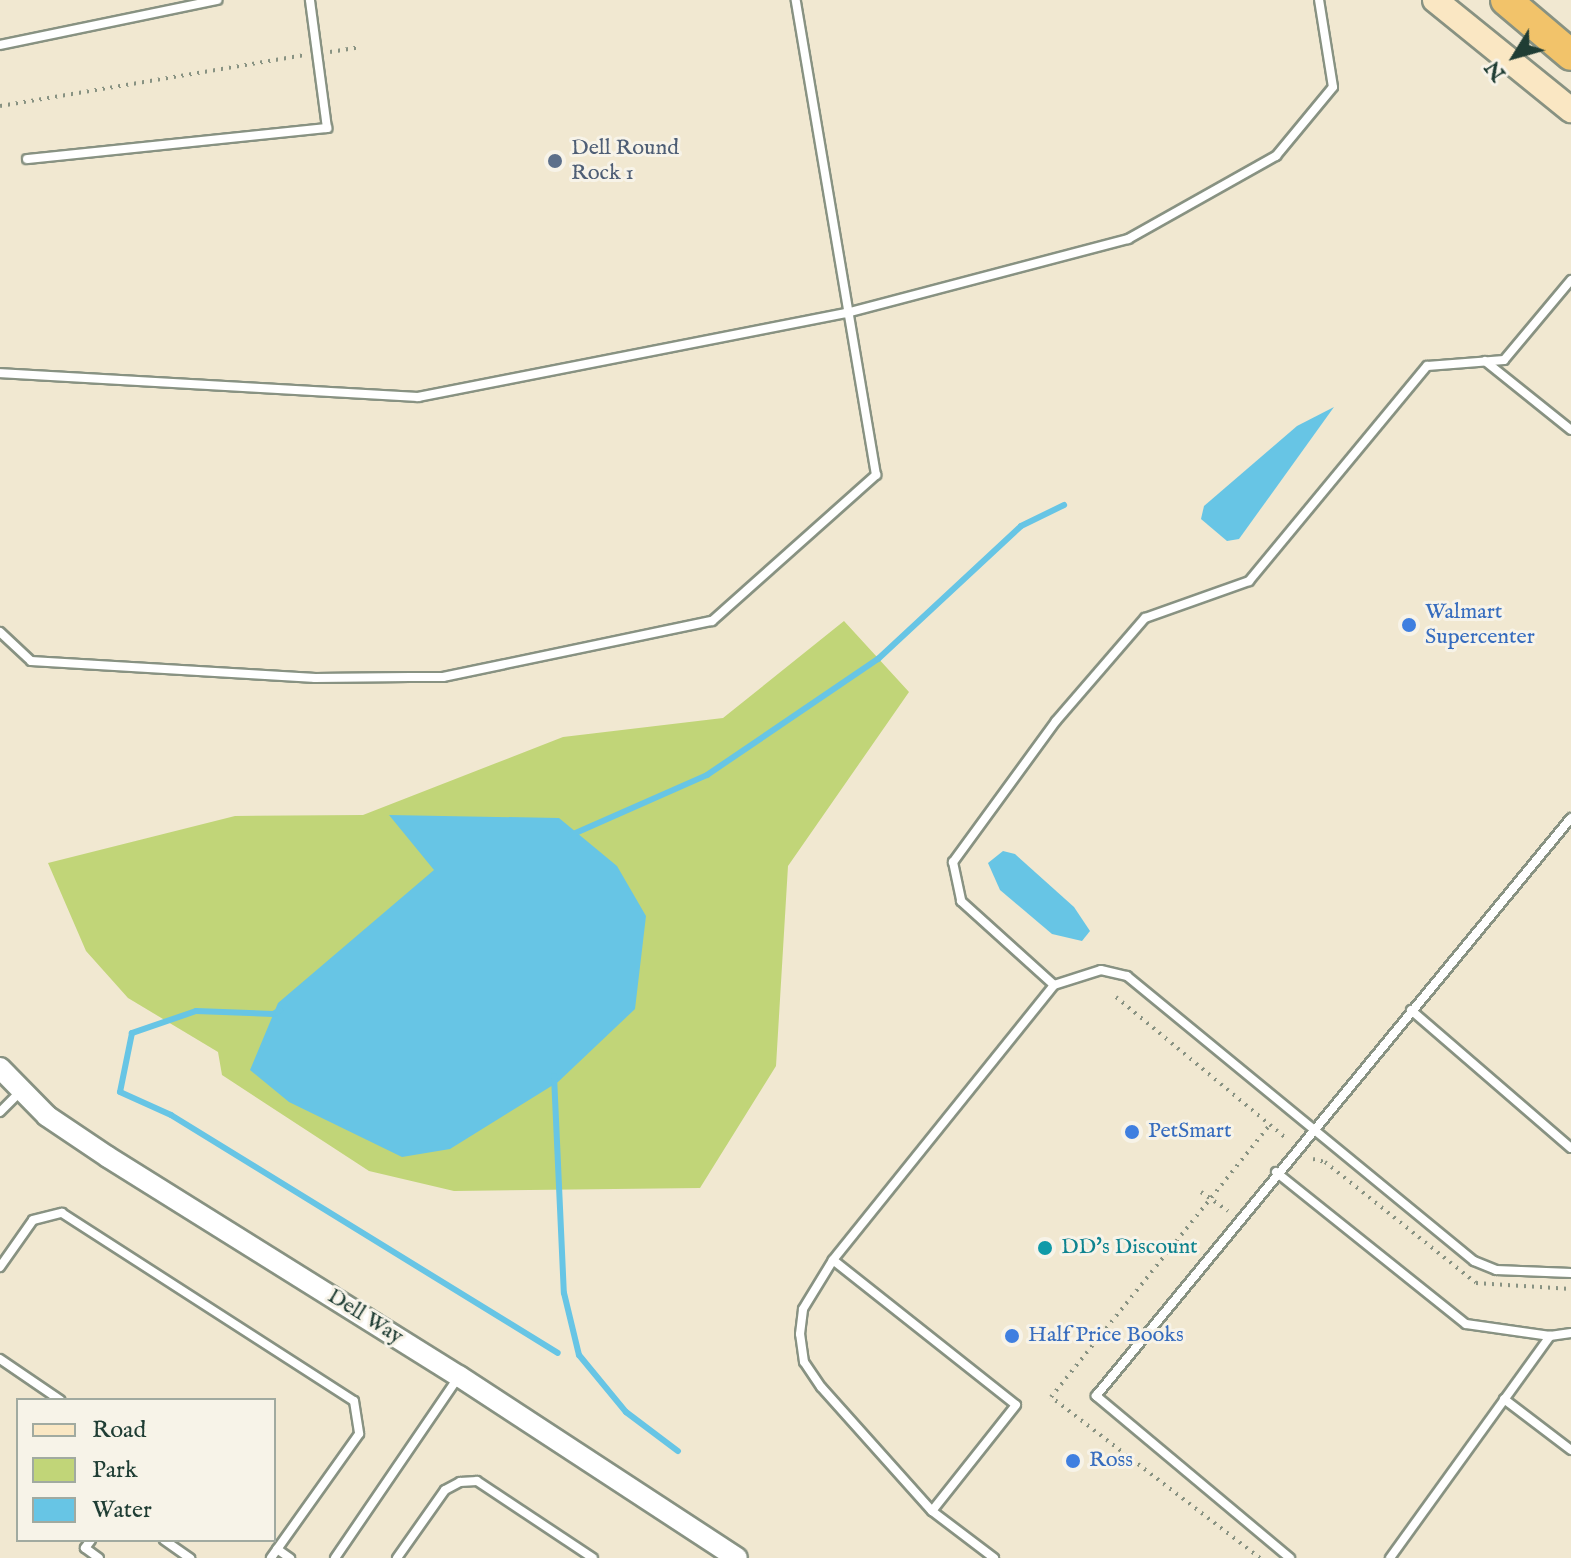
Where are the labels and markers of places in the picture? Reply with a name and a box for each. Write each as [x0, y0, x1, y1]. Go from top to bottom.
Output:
place label: Dell Round Rock 1 [571, 135, 679, 186]
marker: Dell Round Rock 1 [546, 152, 564, 170]
place label: Walmart Supercenter [1425, 599, 1535, 650]
marker: Walmart Supercenter [1400, 616, 1418, 634]
place label: PetSmart [1148, 1119, 1231, 1145]
marker: PetSmart [1123, 1123, 1141, 1141]
place label: DD's Discount [1061, 1235, 1198, 1261]
marker: DD's Discount [1036, 1239, 1054, 1257]
place label: Half Price Books [1028, 1323, 1184, 1349]
marker: Half Price Books [1003, 1327, 1021, 1345]
place label: Ross [1089, 1448, 1133, 1474]
marker: Ross [1064, 1452, 1082, 1470]

